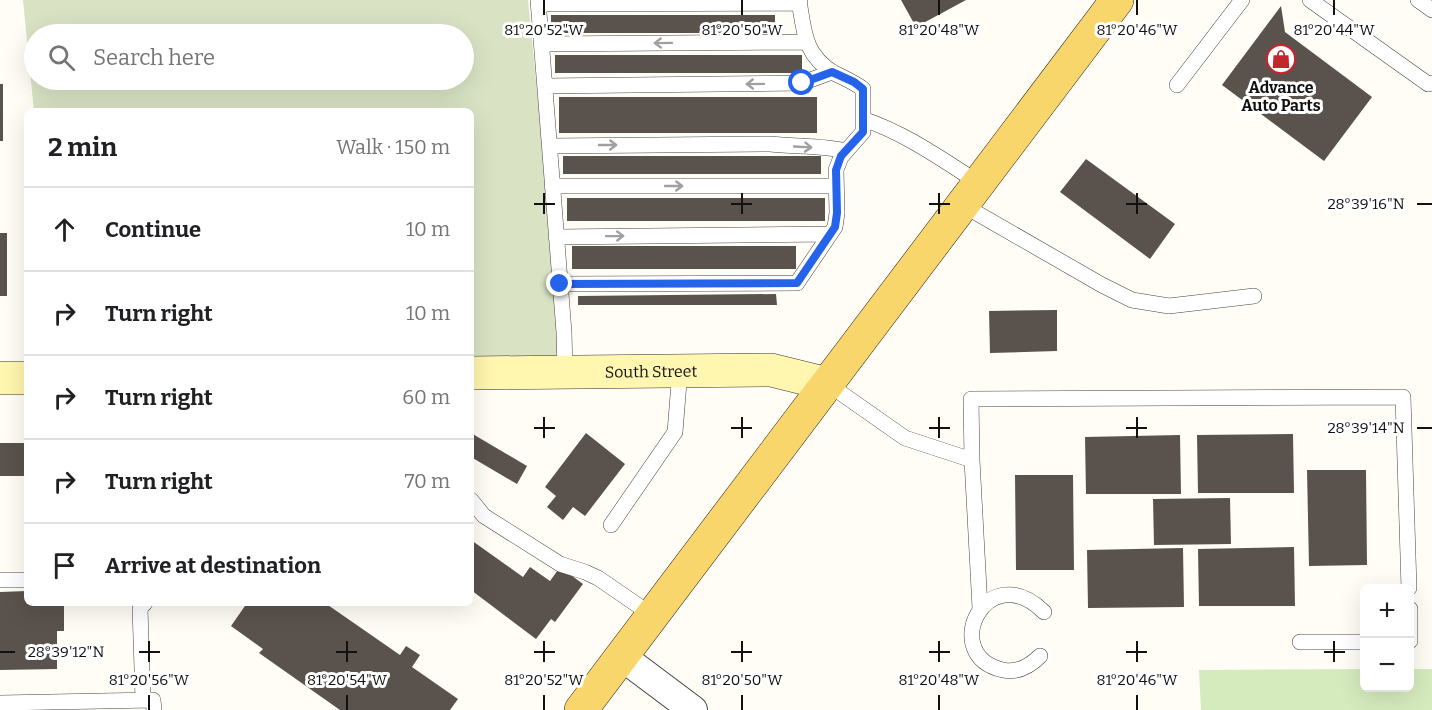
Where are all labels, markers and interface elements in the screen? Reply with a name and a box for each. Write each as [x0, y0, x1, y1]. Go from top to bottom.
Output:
text: 81°20'52"W [504, 21, 584, 39]
text: 81°20'50"W [701, 21, 783, 39]
text: 81°20'48"W [899, 21, 980, 39]
text: 81°20'46"W [1096, 21, 1178, 39]
text: 81°20'44"W [1293, 21, 1375, 39]
search box [24, 24, 474, 90]
one-way arrow [653, 37, 673, 49]
icon: search [45, 41, 78, 74]
shop icon: Advance Auto Parts [1265, 43, 1297, 75]
text: Search here [93, 44, 215, 71]
route start [788, 69, 814, 95]
one-way arrow [745, 78, 765, 90]
place label: Advance Auto Parts [1241, 78, 1321, 115]
text: 2 min [48, 132, 117, 163]
text: Walk · 150 m [336, 135, 450, 159]
one-way arrow [598, 139, 618, 151]
one-way arrow [792, 141, 812, 153]
one-way arrow [663, 180, 683, 192]
text: 28°39'16"N [1327, 195, 1405, 213]
icon: ahead [48, 213, 81, 246]
text: Continue [105, 216, 201, 243]
text: 10 m [406, 217, 450, 241]
one-way arrow [604, 230, 624, 242]
route end [546, 270, 572, 296]
icon: right [48, 297, 81, 330]
text: Turn right [105, 300, 213, 327]
text: 10 m [406, 301, 450, 325]
street label: South Street [605, 361, 698, 381]
icon: right [48, 381, 81, 414]
text: Turn right [105, 384, 213, 411]
text: 60 m [402, 385, 450, 409]
text: 28°39'14"N [1327, 419, 1405, 437]
icon: right [48, 465, 81, 498]
text: Turn right [105, 468, 213, 495]
text: 70 m [404, 469, 450, 493]
icon: arrive [48, 549, 81, 582]
text: Arrive at destination [105, 552, 321, 579]
map controls [1360, 584, 1414, 692]
button: + [1360, 584, 1414, 638]
button: − [1360, 638, 1414, 692]
text: 28°39'12"N [28, 643, 104, 661]
text: 81°20'56"W [109, 671, 190, 689]
text: 81°20'54"W [307, 671, 388, 689]
text: 81°20'52"W [504, 671, 584, 689]
text: 81°20'50"W [701, 671, 783, 689]
text: 81°20'48"W [899, 671, 980, 689]
text: 81°20'46"W [1096, 671, 1178, 689]

